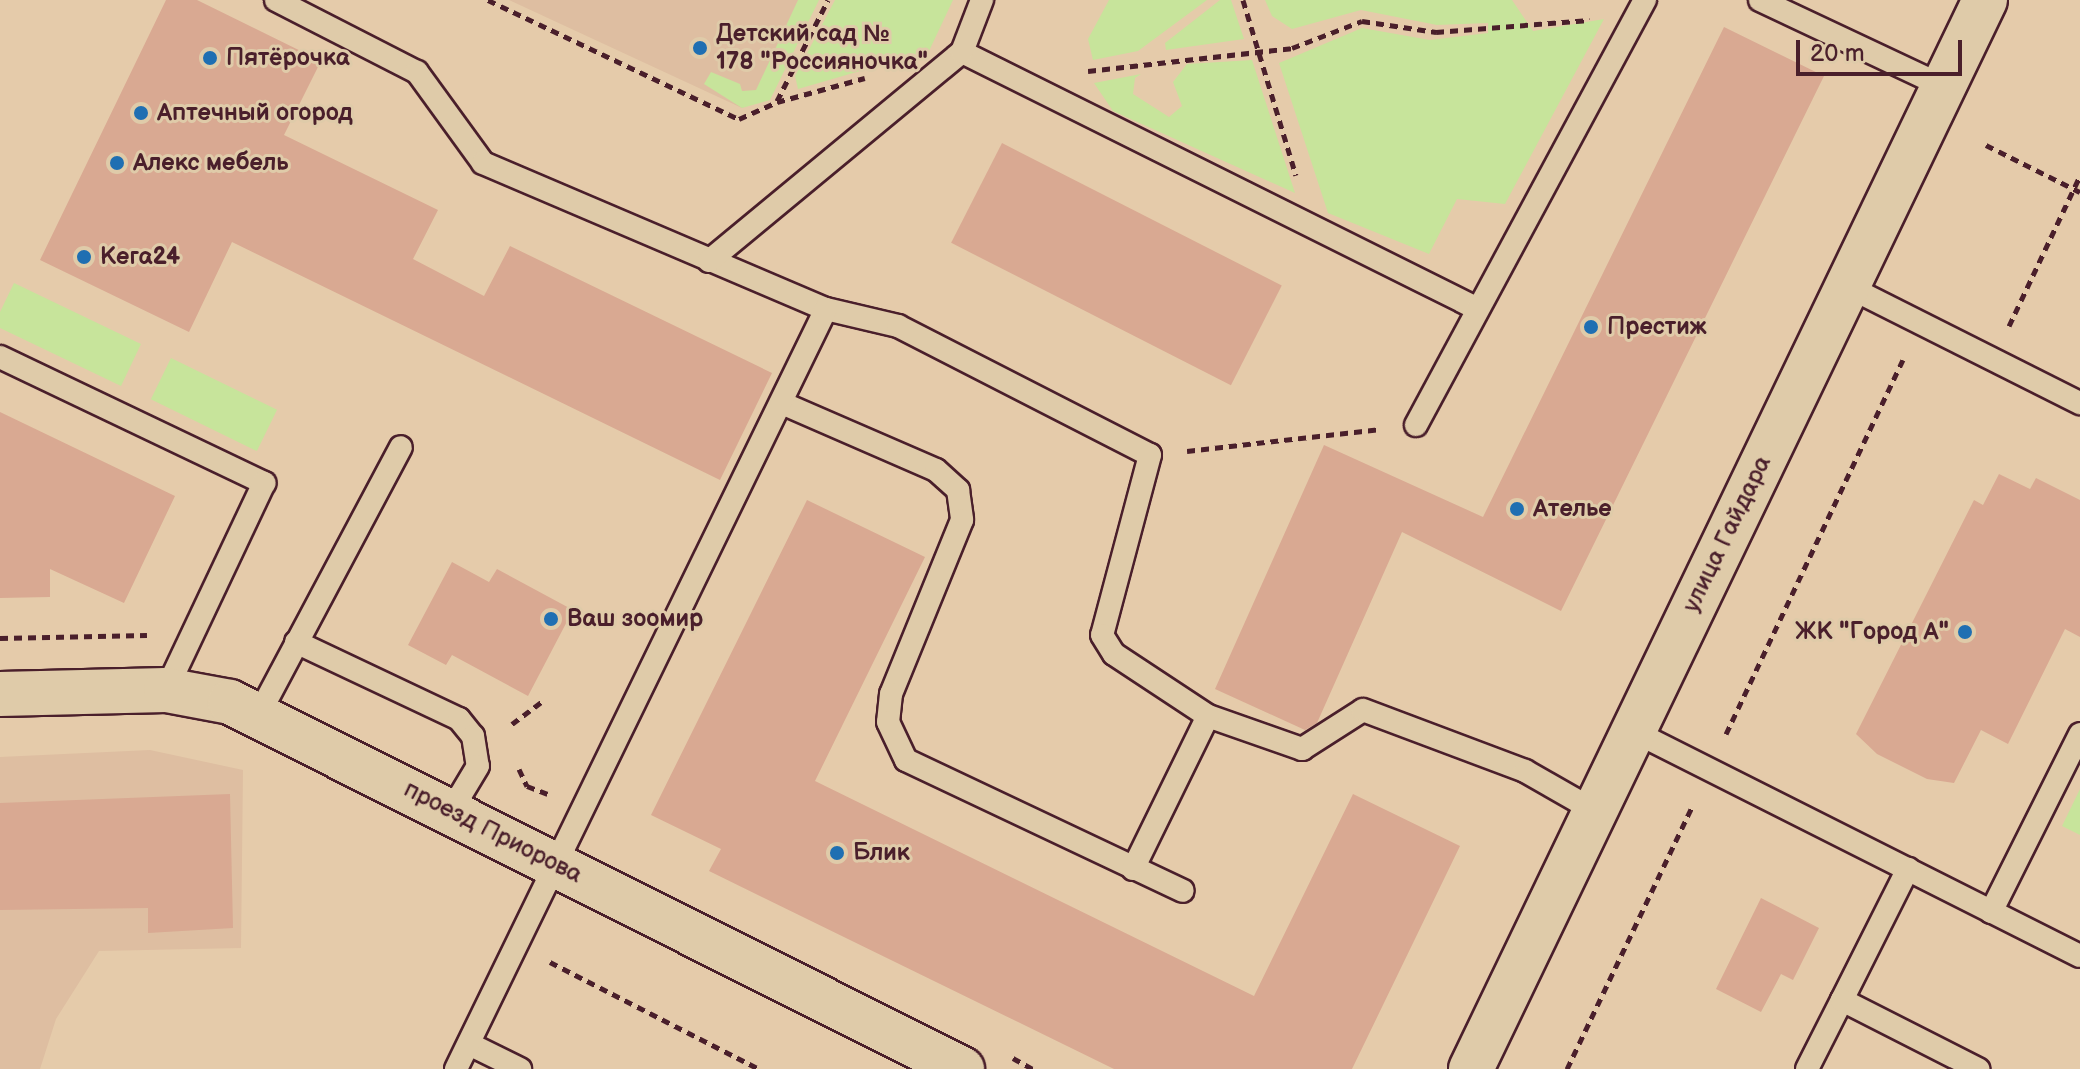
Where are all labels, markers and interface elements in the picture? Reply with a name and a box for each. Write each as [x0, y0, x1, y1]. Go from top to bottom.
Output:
place label: Детский сад № 178 "Россияночка" [716, 20, 928, 76]
scale bar [1800, 24, 1966, 74]
marker: Детский сад № 178 "Россияночка" [691, 39, 709, 57]
text: 20 m [1810, 39, 1865, 68]
place label: Пятёрочка [226, 44, 350, 72]
marker: Пятёрочка [201, 49, 219, 67]
place label: Аптечный огород [157, 99, 353, 127]
marker: Аптечный огород [132, 104, 150, 122]
place label: Алекс мебель [133, 149, 288, 177]
marker: Алекс мебель [108, 154, 126, 172]
place label: Кега24 [100, 243, 180, 271]
marker: Кега24 [75, 248, 93, 266]
place label: Престиж [1607, 313, 1707, 341]
marker: Престиж [1582, 318, 1600, 336]
street label: улица Гайдара [1677, 451, 1777, 617]
place label: Ателье [1533, 495, 1612, 523]
marker: Ателье [1508, 500, 1526, 518]
place label: Ваш зоомир [567, 605, 703, 633]
marker: Ваш зоомир [542, 610, 560, 628]
place label: ЖК "Город А" [1795, 618, 1949, 646]
marker: ЖК "Город А" [1956, 623, 1974, 641]
street label: проезд Приорова [399, 775, 587, 889]
place label: Блик [853, 839, 910, 867]
marker: Блик [828, 844, 846, 862]

